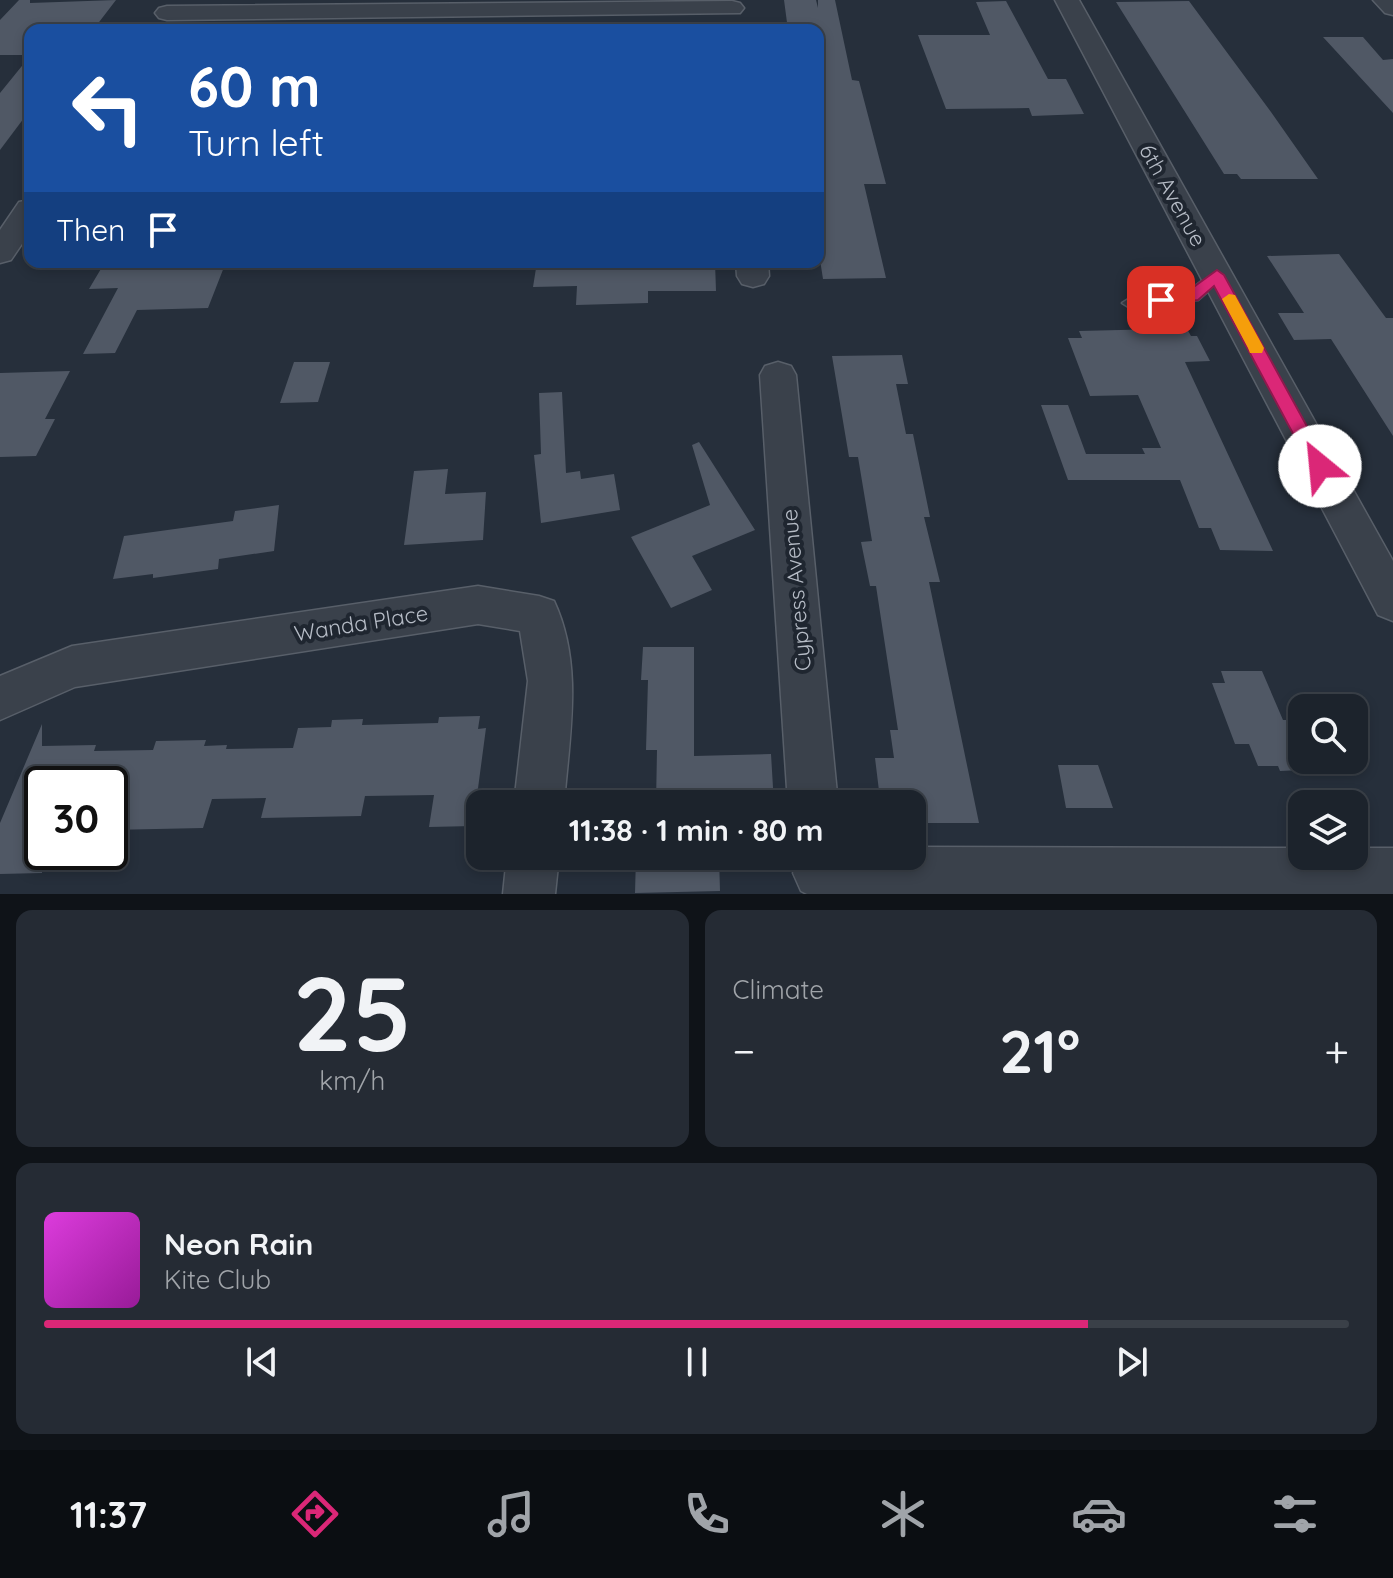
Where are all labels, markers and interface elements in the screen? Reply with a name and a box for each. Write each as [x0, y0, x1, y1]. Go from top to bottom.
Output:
text: 60 m [188, 51, 321, 121]
icon: left [56, 56, 160, 160]
text: Turn left [188, 120, 324, 165]
street label: 6th Avenue [1133, 139, 1213, 251]
icon: arrive [141, 208, 185, 252]
text: Then [56, 211, 125, 249]
pin [1127, 266, 1195, 334]
icon: arrive [1139, 278, 1183, 322]
position arrow [1278, 424, 1362, 508]
street label: Cypress Avenue [775, 508, 817, 672]
street label: Wanda Place [292, 599, 430, 647]
map controls [1288, 694, 1368, 870]
button: search [1288, 694, 1368, 774]
speed limit sign: 30 [24, 766, 128, 870]
button: layers [1288, 790, 1368, 870]
text: 11:38 · 1 min · 80 m [569, 811, 823, 849]
text: 25 [293, 947, 412, 1077]
text: Climate [733, 973, 824, 1006]
text: 21° [999, 1013, 1080, 1088]
text: − [733, 1023, 755, 1078]
text: + [1324, 1023, 1349, 1078]
text: km/h [319, 1064, 385, 1097]
text: Neon Rain [164, 1225, 313, 1263]
text: Kite Club [164, 1263, 271, 1296]
icon: previous [240, 1340, 284, 1384]
icon: pause [675, 1340, 719, 1384]
icon: next [1110, 1340, 1154, 1384]
icon: directions [287, 1486, 343, 1542]
icon: music [483, 1486, 539, 1542]
icon: phone [679, 1486, 735, 1542]
icon: climate [875, 1486, 931, 1542]
icon: car [1071, 1486, 1127, 1542]
icon: filters [1267, 1486, 1323, 1542]
text: 11:37 [70, 1492, 147, 1537]

